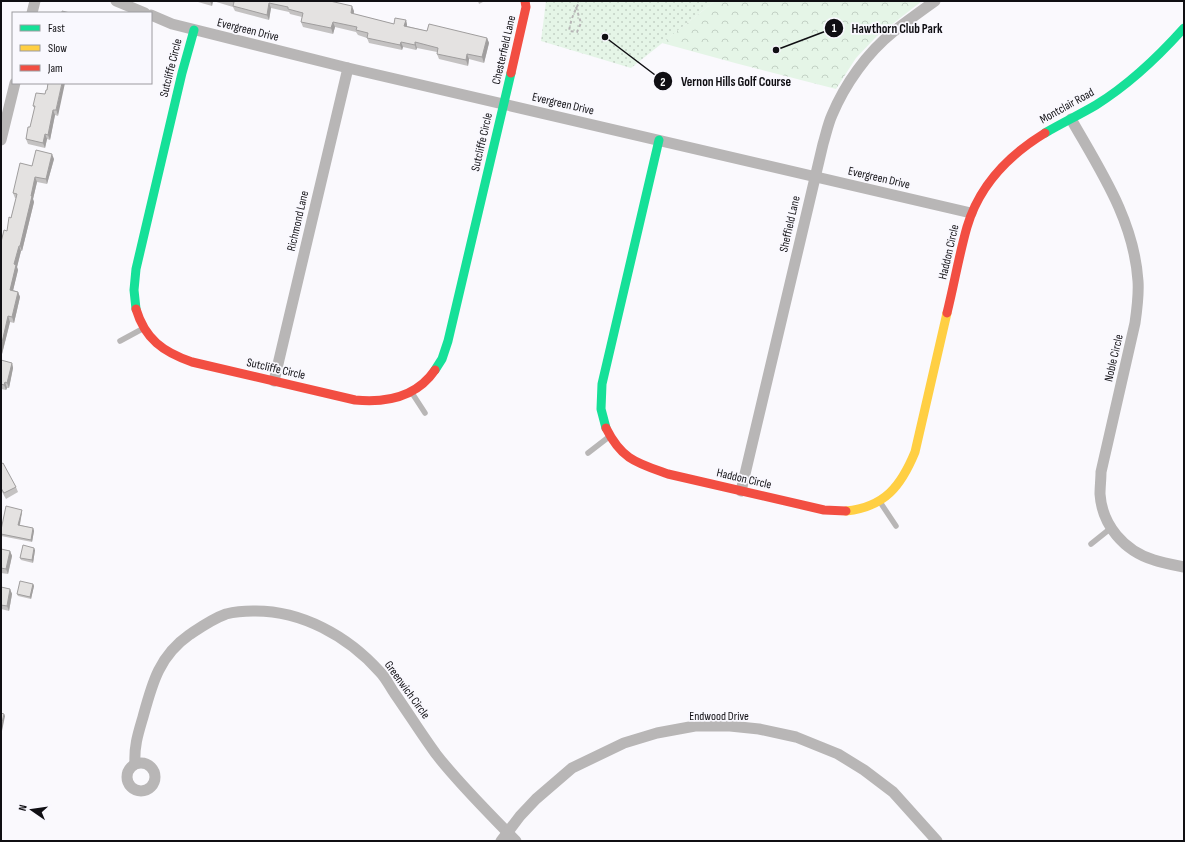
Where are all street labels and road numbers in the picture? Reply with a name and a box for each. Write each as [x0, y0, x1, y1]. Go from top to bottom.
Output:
street label: Chesterfield Lane [489, 14, 519, 86]
street label: Evergreen Drive [216, 15, 281, 45]
street label: Sutcliffe Circle [156, 37, 186, 99]
street label: Montclair Road [1037, 85, 1097, 127]
street label: Evergreen Drive [531, 90, 596, 118]
street label: Sutcliffe Circle [468, 111, 496, 173]
street label: Evergreen Drive [847, 164, 912, 192]
street label: Richmond Lane [284, 189, 312, 253]
street label: Sheffield Lane [776, 194, 804, 254]
street label: Haddon Circle [935, 223, 963, 281]
street label: Noble Circle [1101, 333, 1127, 383]
street label: Sutcliffe Circle [245, 355, 307, 383]
street label: Haddon Circle [715, 465, 773, 493]
street label: Greenwich Circle [381, 658, 433, 722]
street label: Endwood Drive [689, 709, 749, 724]

